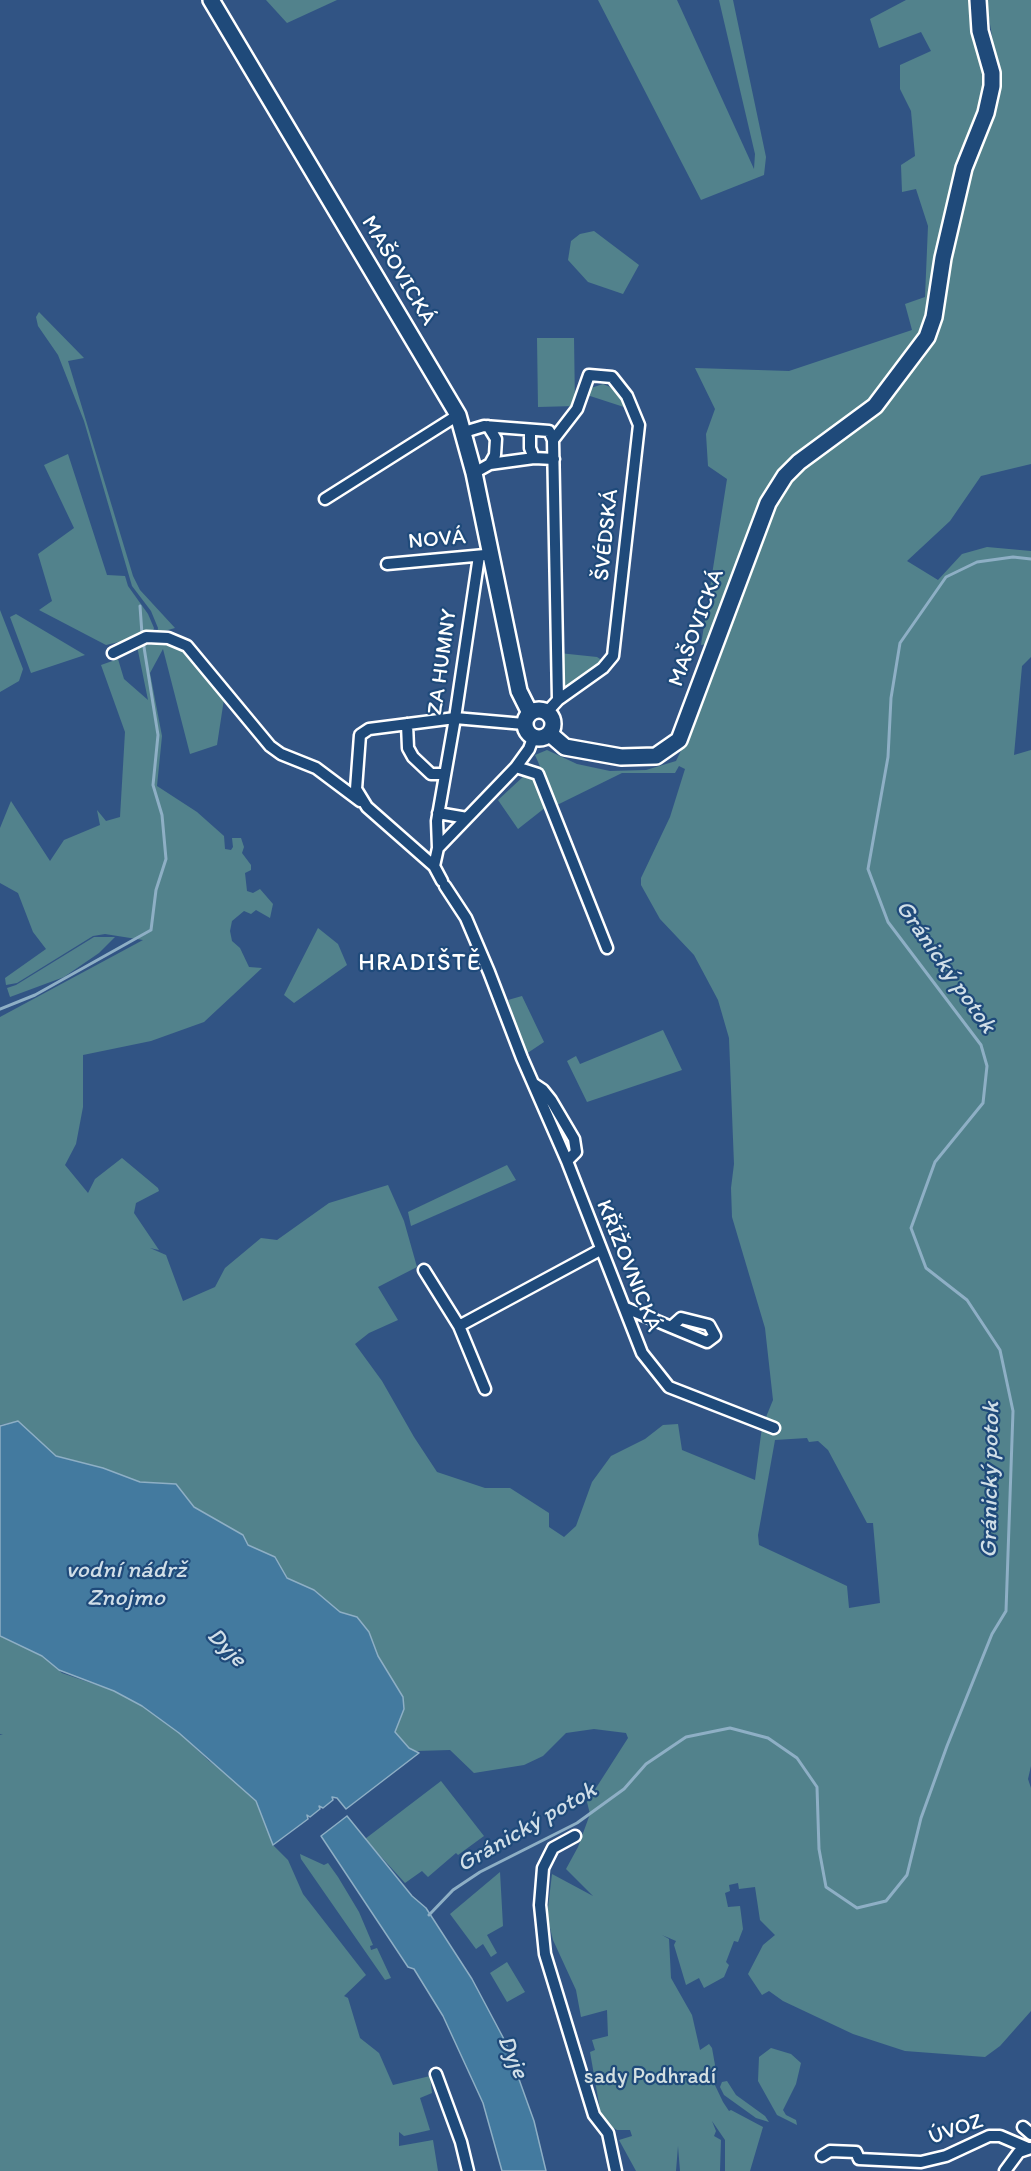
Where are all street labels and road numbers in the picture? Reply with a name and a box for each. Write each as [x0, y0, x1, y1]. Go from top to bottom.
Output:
street label: MAŠOVICKÁ [355, 211, 441, 331]
street label: ŠVÉDSKÁ [589, 488, 625, 582]
street label: NOVÁ [407, 524, 467, 556]
street label: MAŠOVICKÁ [664, 566, 730, 690]
street label: ZA HUMNY [423, 607, 463, 717]
street label: KŘÍŽOVNICKÁ [590, 1196, 666, 1336]
street label: ÚVOZ [925, 2108, 987, 2152]

